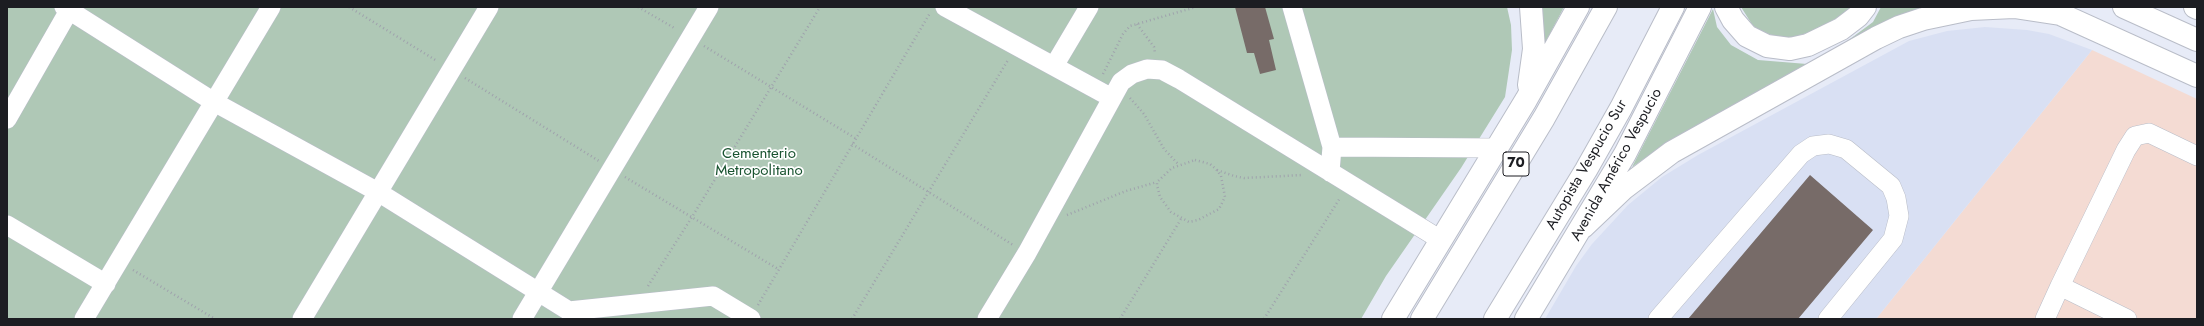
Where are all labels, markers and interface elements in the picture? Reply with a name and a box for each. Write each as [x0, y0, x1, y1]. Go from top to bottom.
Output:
street label: Avenida Américo Vespucio [1568, 86, 1666, 244]
street label: Autopista Vespucio Sur [1542, 97, 1632, 233]
park label: Cementerio Metropolitano [715, 145, 803, 180]
road number: 70 [1503, 152, 1529, 176]

